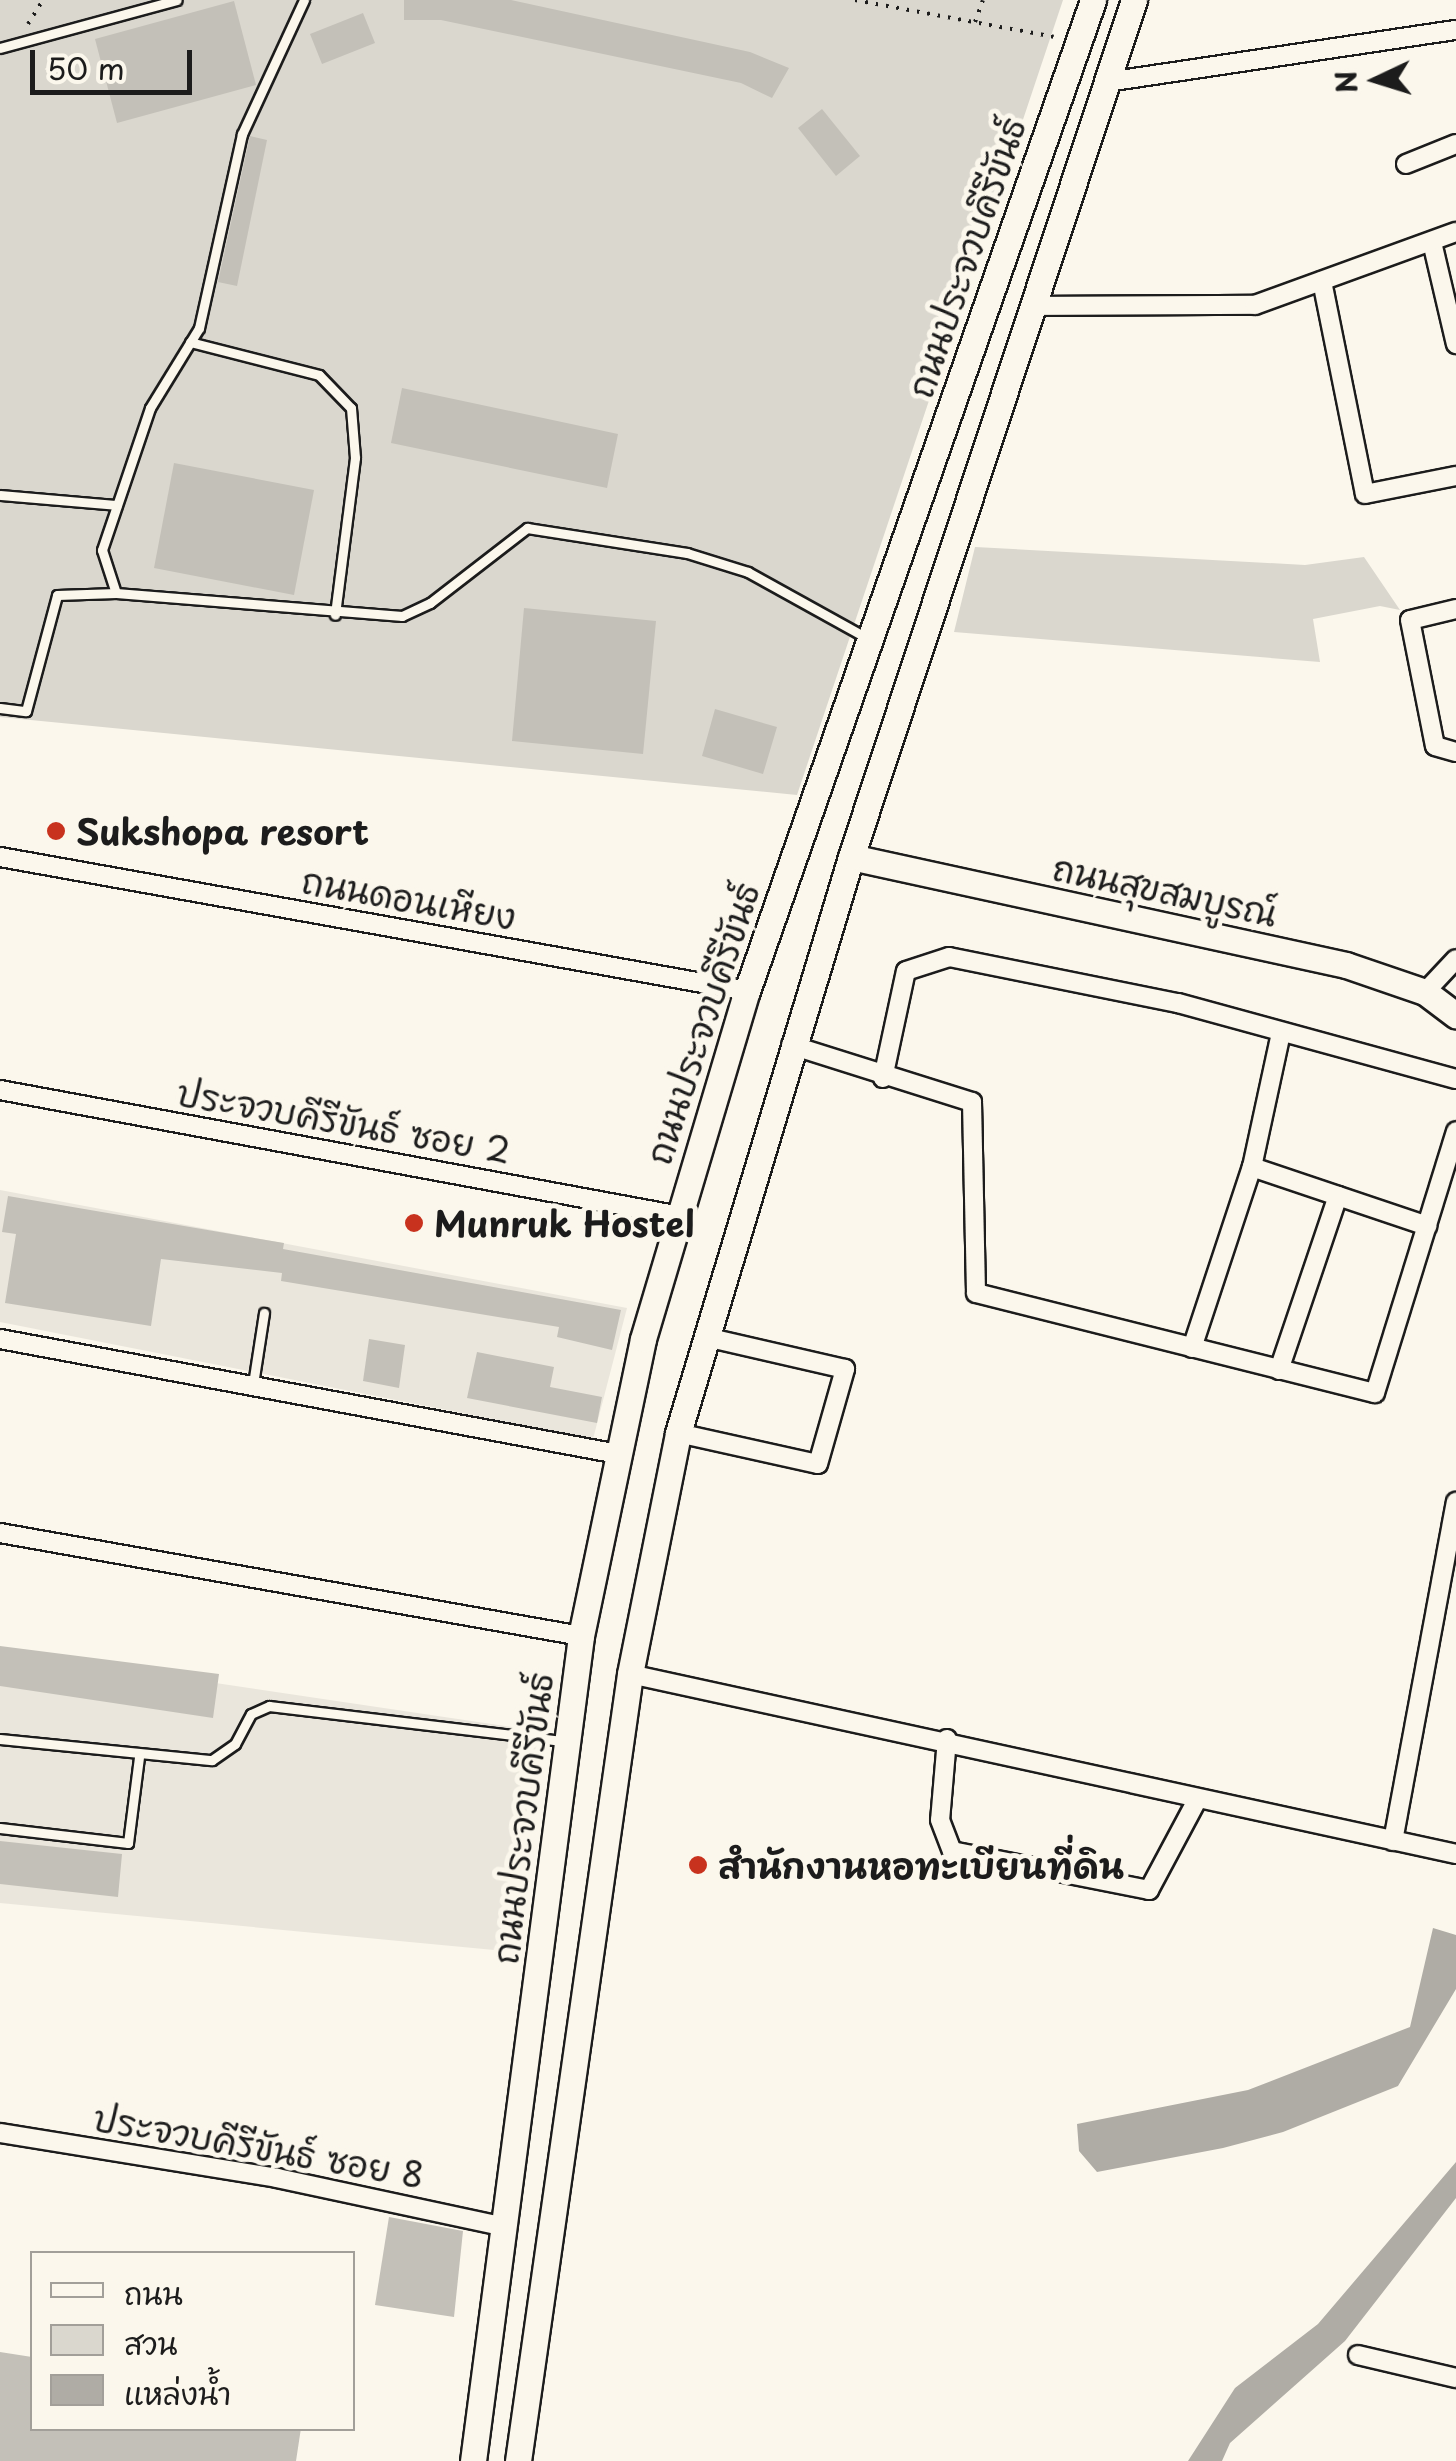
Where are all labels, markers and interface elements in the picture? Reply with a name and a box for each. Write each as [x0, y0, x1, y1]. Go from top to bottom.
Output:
scale bar [35, 30, 198, 92]
north arrow [1326, 30, 1426, 130]
text: 50 m [47, 45, 125, 90]
text: N [1323, 70, 1368, 95]
street label: ถนนประจวบคีรีขันธ์ [898, 111, 1034, 403]
place label: Sukshopa resort [76, 810, 369, 852]
marker: Sukshopa resort [45, 820, 67, 842]
street label: ถนนสุขสมบูรณ์ [1049, 846, 1281, 934]
street label: ถนนดอนเหียง [299, 859, 519, 937]
street label: ถนนประจวบคีรีขันธ์ [637, 877, 767, 1169]
street label: ประจวบคีรีขันธ์ ซอย 2 [174, 1071, 514, 1171]
place label: Munruk Hostel [434, 1202, 695, 1244]
marker: Munruk Hostel [403, 1212, 425, 1234]
street label: ถนนประจวบคีรีขันธ์ [483, 1670, 561, 1966]
place label: สำนักงานหอทะเบียนที่ดิน [718, 1844, 1124, 1886]
marker: สำนักงานหอทะเบียนที่ดิน [687, 1854, 709, 1876]
street label: ประจวบคีรีขันธ์ ซอย 8 [90, 2096, 428, 2196]
legend [30, 2251, 355, 2431]
text: ถนน [124, 2270, 183, 2315]
text: สวน [124, 2320, 178, 2365]
text: แหล่งน้ำ [124, 2370, 231, 2415]

